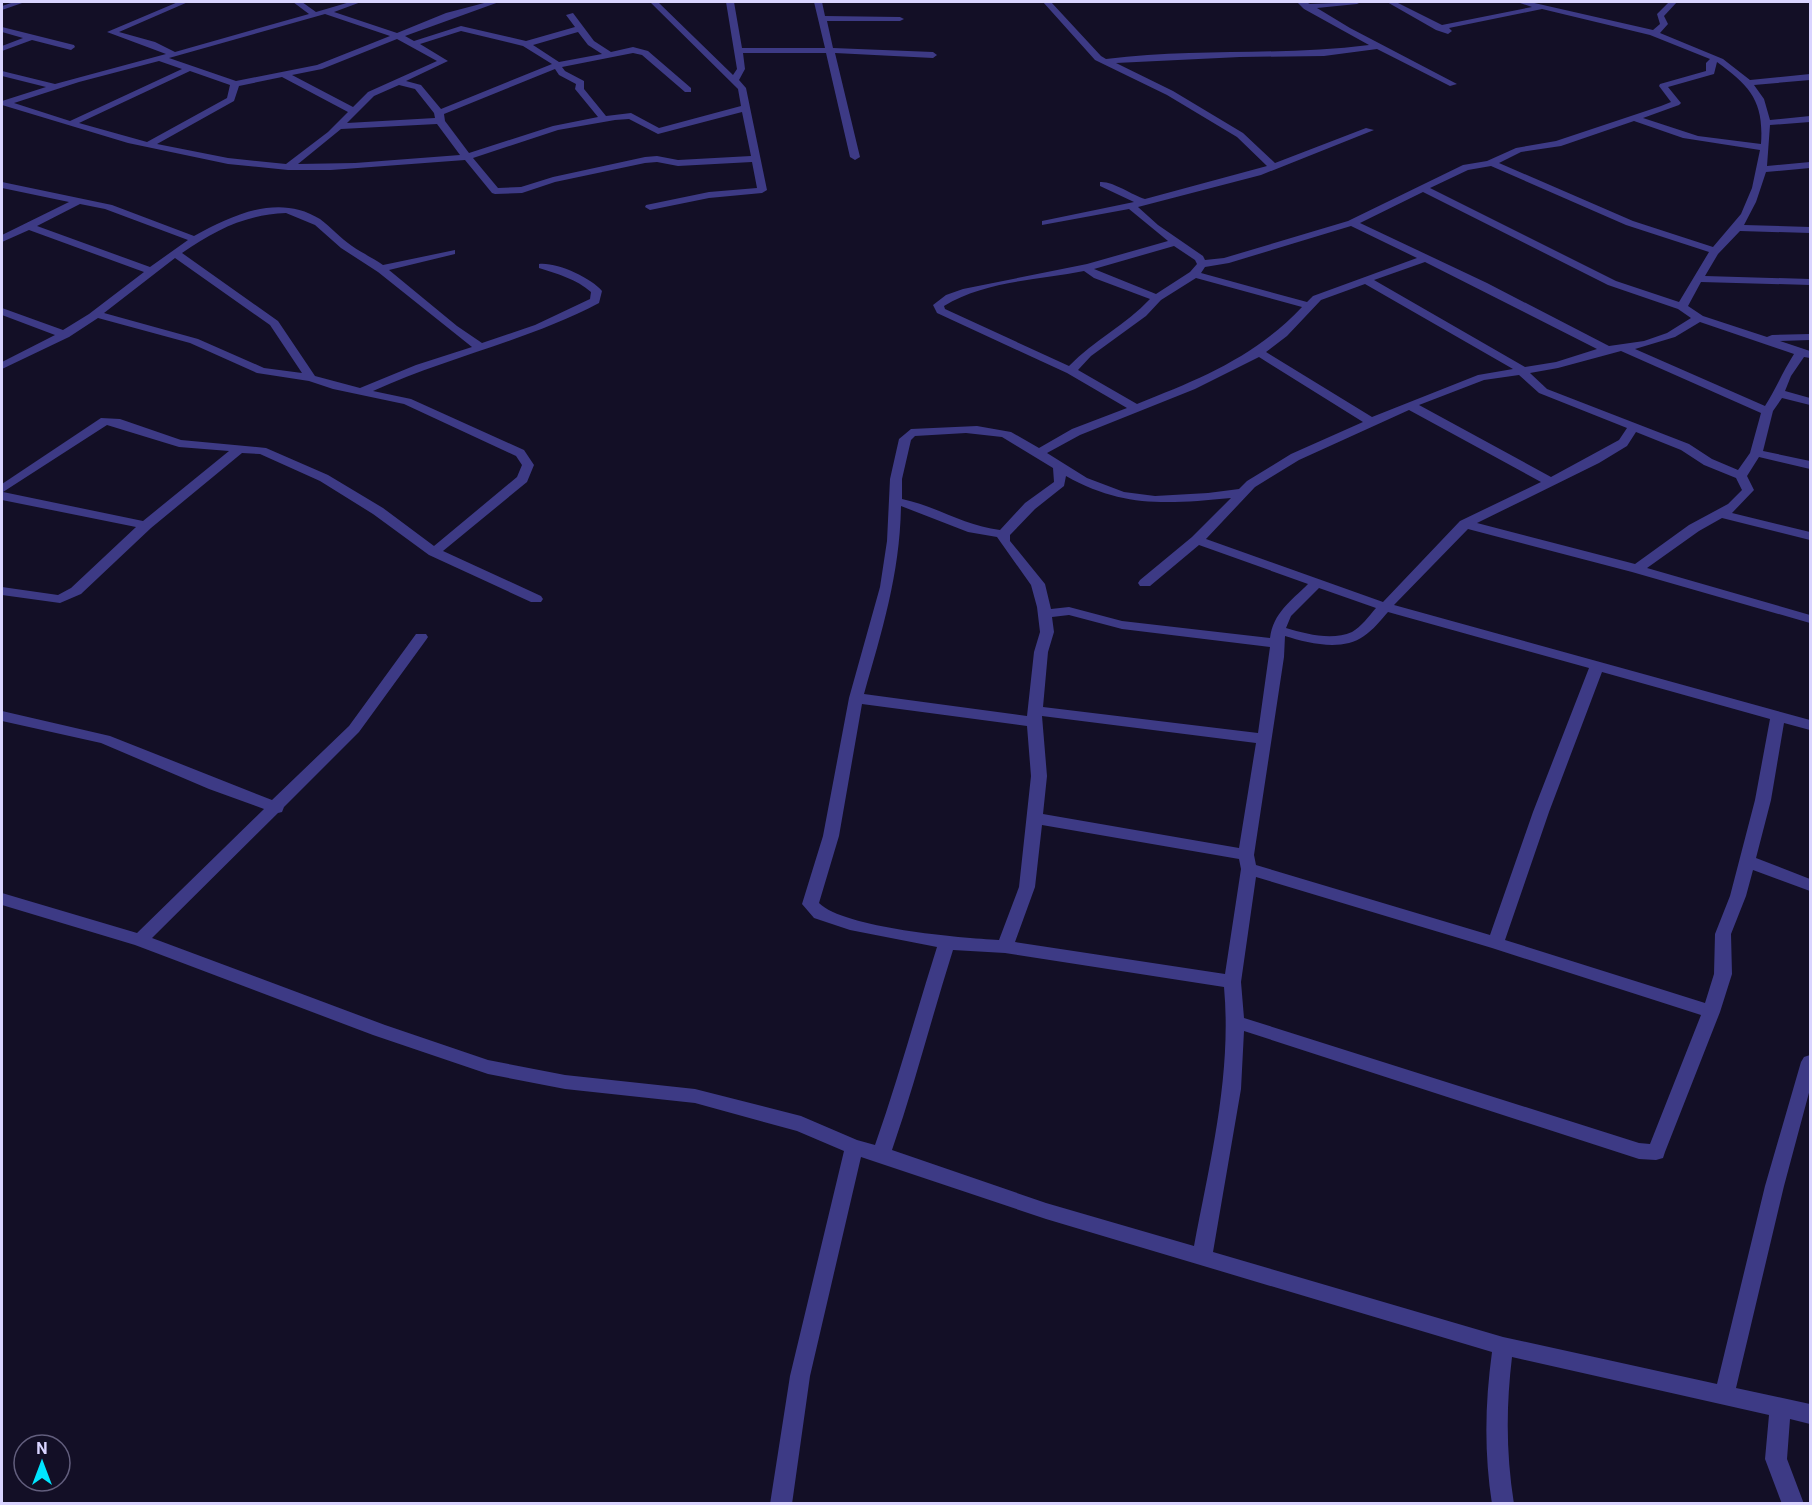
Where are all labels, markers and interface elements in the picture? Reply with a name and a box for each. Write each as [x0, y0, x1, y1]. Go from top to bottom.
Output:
north arrow [12, 1433, 72, 1493]
text: N [36, 1439, 48, 1458]

